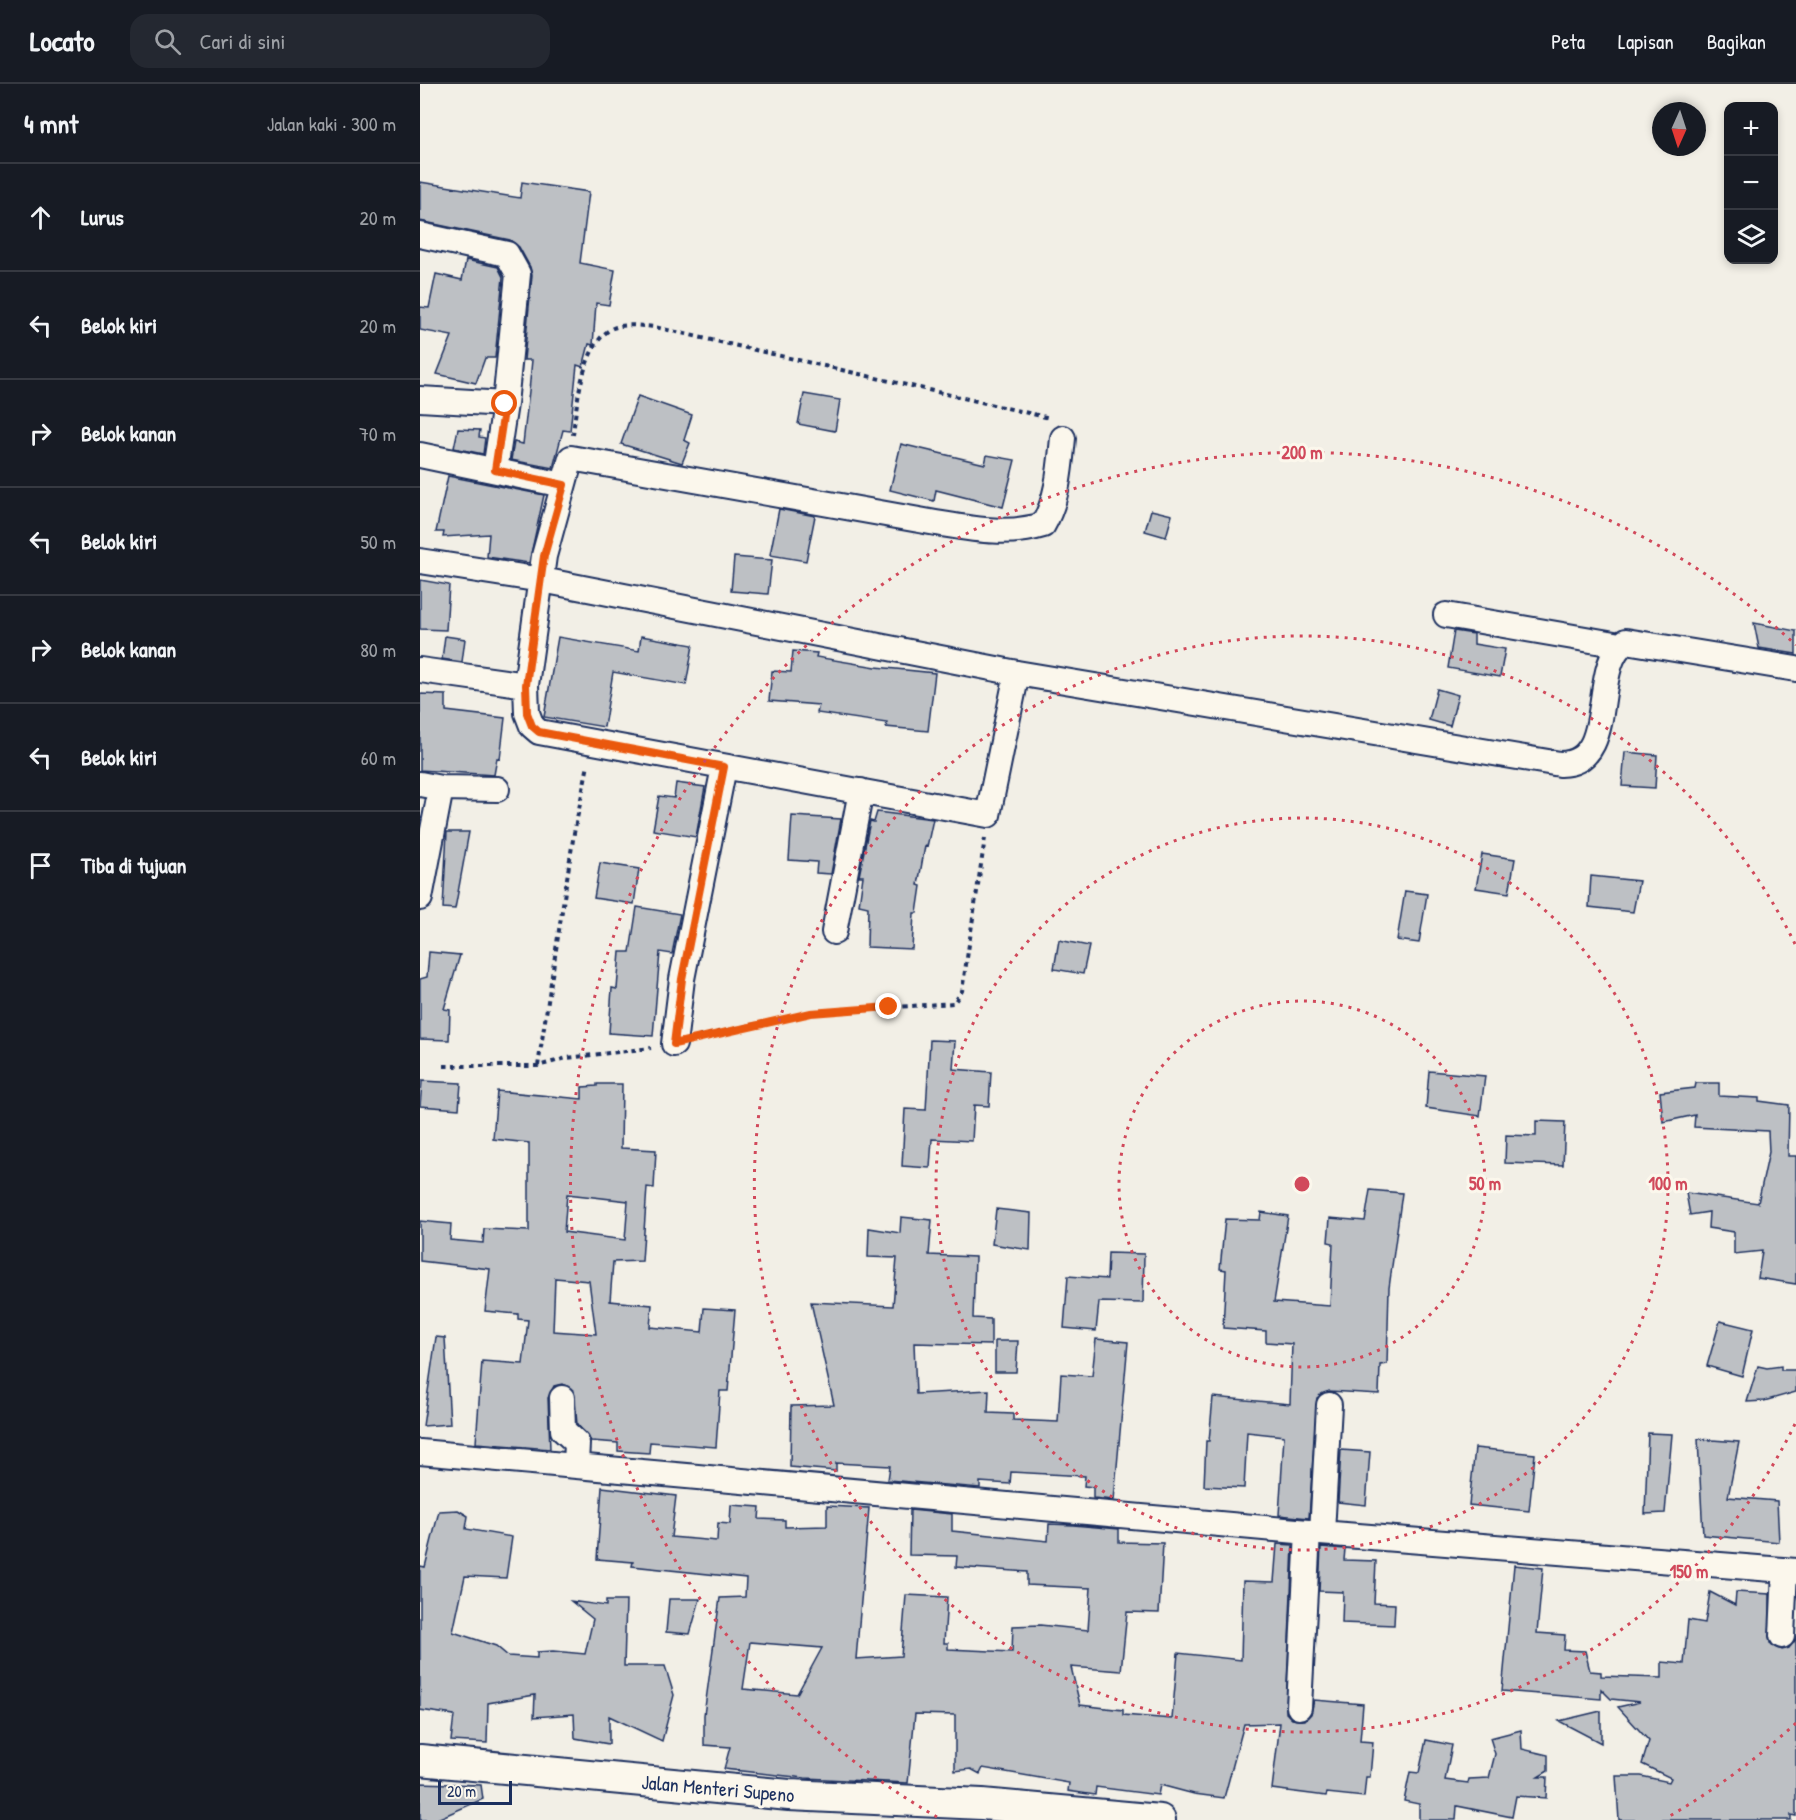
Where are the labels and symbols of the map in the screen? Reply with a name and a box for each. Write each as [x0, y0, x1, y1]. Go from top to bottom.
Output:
north arrow [1652, 102, 1706, 156]
route start [491, 390, 517, 416]
text: 200 m [1282, 440, 1322, 465]
route end [875, 993, 901, 1019]
text: 50 m [1469, 1171, 1501, 1196]
text: 100 m [1648, 1171, 1688, 1196]
centre of rings [1292, 1174, 1312, 1194]
text: 150 m [1670, 1559, 1708, 1584]
street label: Jalan Menteri Supeno [640, 1768, 796, 1808]
scale bar [438, 1778, 512, 1806]

